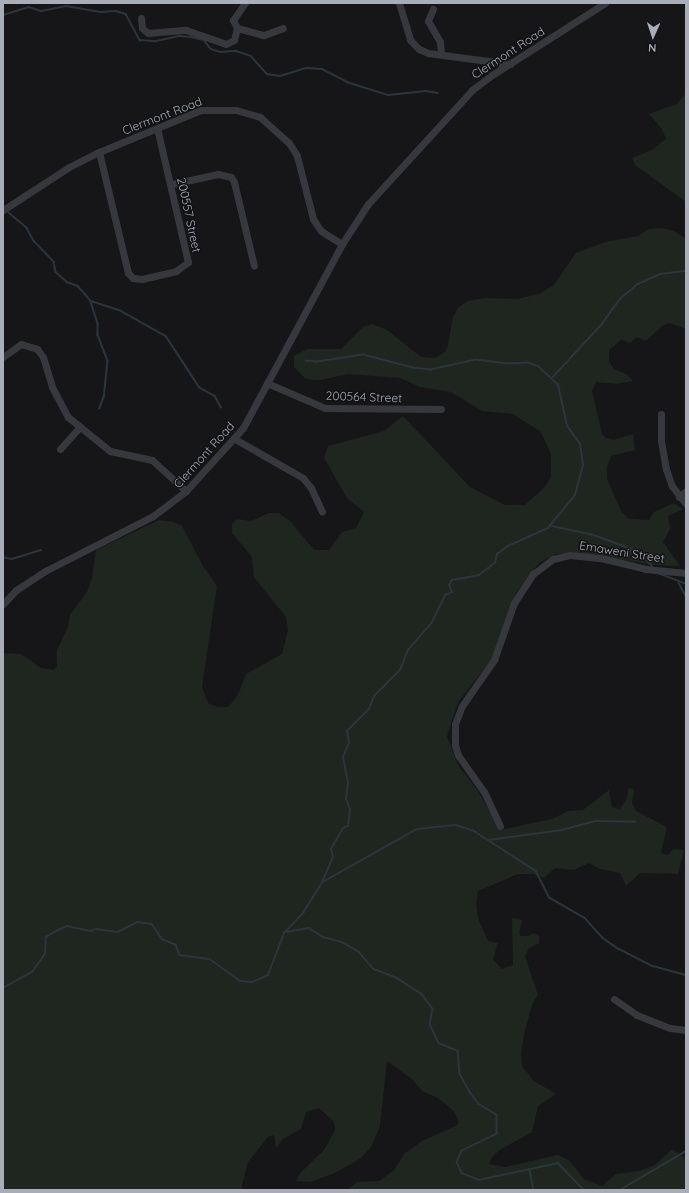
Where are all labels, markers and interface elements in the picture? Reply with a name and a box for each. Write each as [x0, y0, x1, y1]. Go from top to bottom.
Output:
north arrow [633, 16, 673, 56]
street label: Clermont Road [469, 24, 547, 82]
text: N [648, 41, 657, 55]
street label: Clermont Road [120, 94, 204, 138]
street label: 200557 Street [174, 176, 204, 254]
street label: 200564 Street [326, 388, 402, 406]
street label: Clermont Road [171, 419, 237, 491]
street label: Emaweni Street [578, 538, 666, 566]

